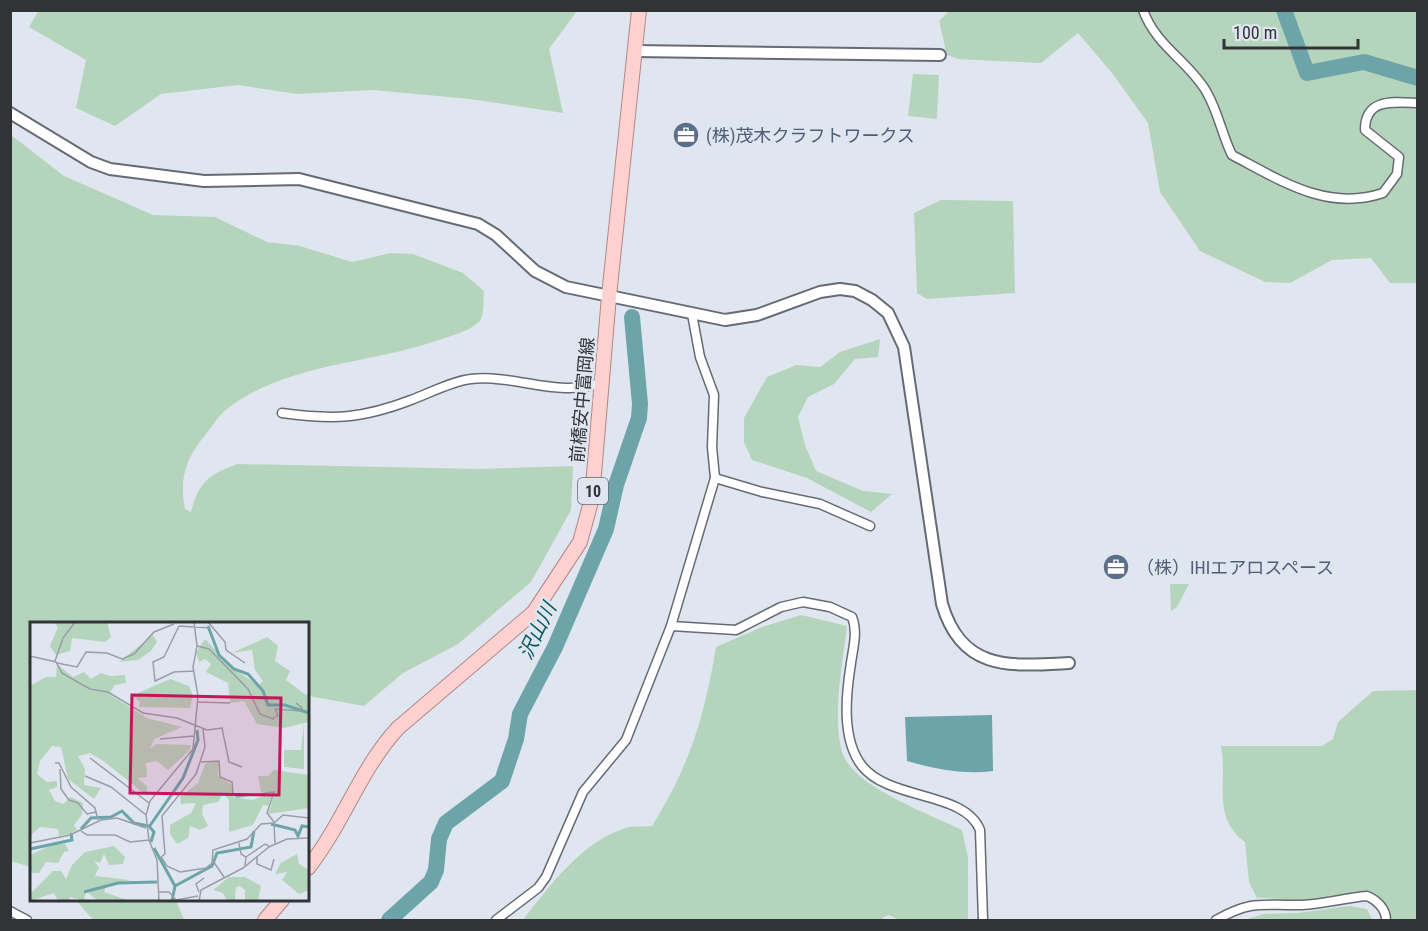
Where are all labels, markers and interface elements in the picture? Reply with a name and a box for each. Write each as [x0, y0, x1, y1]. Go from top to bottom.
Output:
scale bar [1224, 12, 1358, 50]
text: 100 m [1233, 22, 1277, 43]
office icon: (株)茂木クラフトワークス [671, 120, 701, 150]
place label: (株)茂木クラフトワークス [706, 125, 915, 147]
street label: 前橋安中富岡線 [566, 336, 598, 464]
road number: 10 [578, 478, 608, 504]
office icon: （株）IHIエアロスペース [1101, 552, 1131, 582]
place label: （株）IHIエアロスペース [1136, 557, 1334, 578]
water label: 沢山川 [513, 597, 562, 663]
inset map [30, 622, 309, 901]

